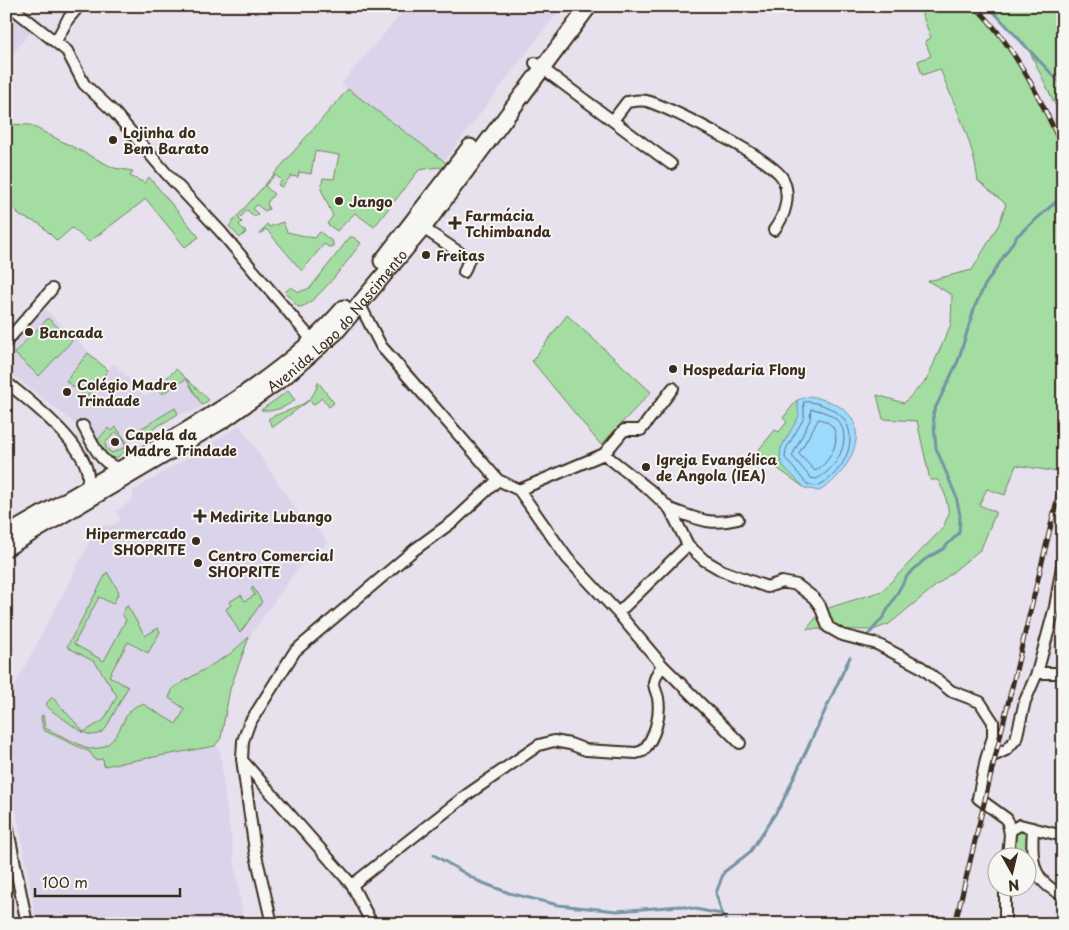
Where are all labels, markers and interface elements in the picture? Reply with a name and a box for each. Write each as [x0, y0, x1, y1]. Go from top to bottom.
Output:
place label: Lojinha do Bem Barato [123, 122, 209, 159]
marker: Lojinha do Bem Barato [107, 134, 119, 146]
place label: Jango [349, 191, 393, 212]
marker: Jango [333, 195, 345, 207]
place label: Farmácia Tchimbanda [465, 205, 552, 242]
marker: Farmácia Tchimbanda [449, 217, 461, 229]
street label: Avenida Lopo do Nascimento [262, 244, 412, 397]
place label: Freitas [436, 245, 485, 266]
marker: Freitas [420, 249, 432, 261]
place label: Bancada [39, 322, 104, 343]
marker: Bancada [23, 326, 35, 338]
place label: Hospedaria Flony [683, 359, 806, 380]
marker: Hospedaria Flony [667, 363, 679, 375]
place label: Colégio Madre Trindade [77, 374, 178, 411]
marker: Colégio Madre Trindade [61, 386, 73, 398]
place label: Capela da Madre Trindade [125, 424, 237, 461]
marker: Capela da Madre Trindade [109, 436, 121, 448]
place label: Igreja Evangélica de Angola (IEA) [656, 449, 777, 486]
marker: Igreja Evangélica de Angola (IEA) [640, 461, 652, 473]
place label: Medirite Lubango [210, 506, 332, 527]
marker: Medirite Lubango [194, 510, 206, 522]
place label: Hipermercado SHOPRITE [86, 523, 186, 560]
marker: Hipermercado SHOPRITE [190, 535, 202, 547]
place label: Centro Comercial SHOPRITE [208, 545, 334, 582]
marker: Centro Comercial SHOPRITE [192, 557, 204, 569]
north arrow [986, 848, 1036, 898]
scale bar [35, 865, 180, 897]
text: 100 m [42, 870, 88, 893]
text: N [1007, 874, 1021, 897]

